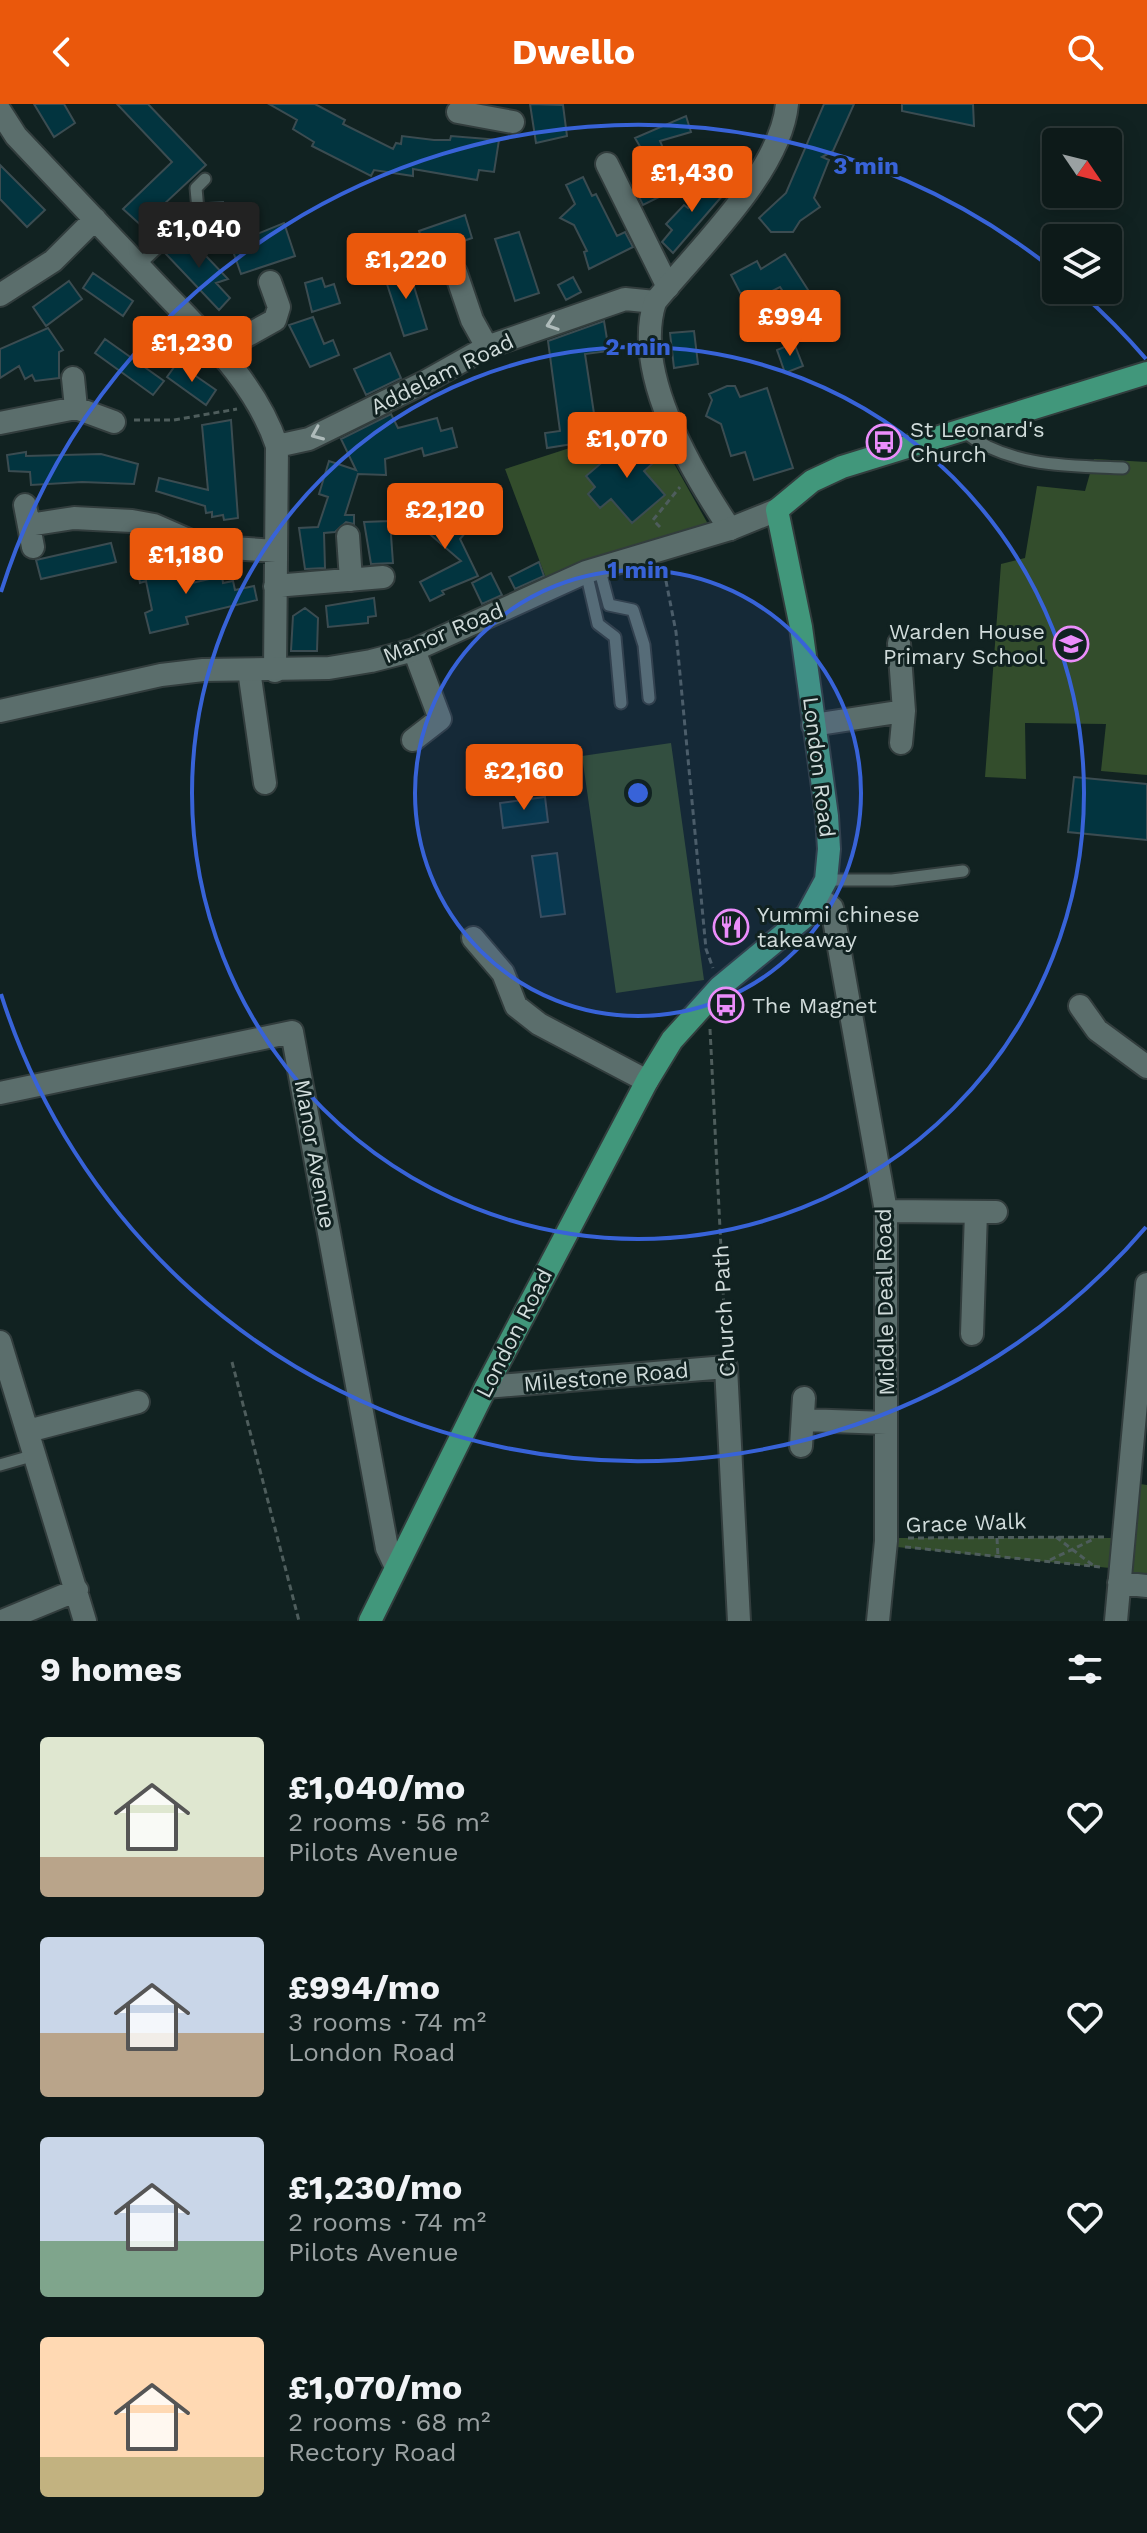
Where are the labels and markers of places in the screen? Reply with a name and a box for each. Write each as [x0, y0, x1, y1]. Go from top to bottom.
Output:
pin: £1,430 [627, 146, 757, 214]
pin: £1,040 [134, 202, 264, 270]
pin: £1,220 [341, 233, 471, 301]
pin: £994 [743, 290, 837, 358]
pin: £1,230 [127, 316, 257, 384]
pin: £1,070 [562, 412, 692, 480]
place label: St Leonard's Church [910, 417, 1045, 467]
bus stop icon: St Leonard's Church [865, 423, 903, 461]
pin: £2,120 [380, 483, 510, 551]
pin: £1,180 [121, 528, 251, 596]
place label: Warden House Primary School [883, 619, 1045, 669]
school or university icon: Warden House Primary School [1052, 625, 1090, 663]
pin: £2,160 [459, 744, 589, 812]
centre of rings [624, 779, 652, 807]
place label: Yummi chinese takeaway [757, 902, 920, 952]
restaurant icon: Yummi chinese takeaway [712, 908, 750, 946]
bus stop icon: The Magnet [707, 986, 745, 1024]
place label: The Magnet [752, 993, 877, 1018]

